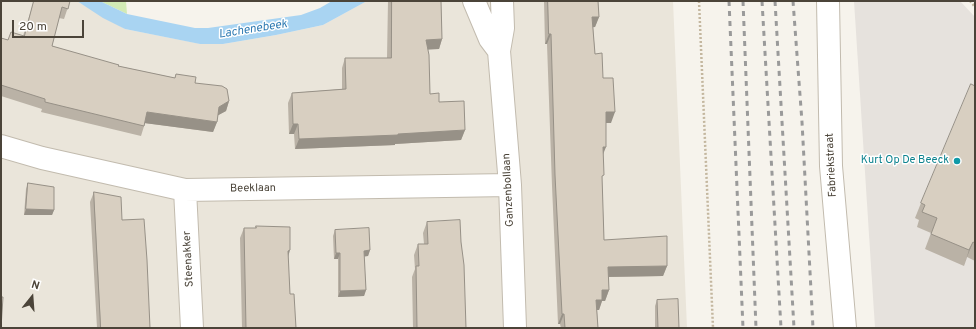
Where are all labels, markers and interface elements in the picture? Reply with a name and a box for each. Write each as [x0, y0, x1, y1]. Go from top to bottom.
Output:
scale bar [14, 12, 86, 38]
water label: Lachenebeek [218, 17, 288, 43]
text: 20 m [19, 19, 47, 35]
street label: Fabriekstraat [824, 133, 840, 197]
street label: Ganzenbollaan [500, 153, 518, 227]
place label: Kurt Op De Beeck [861, 154, 949, 168]
marker: Kurt Op De Beeck [952, 156, 962, 166]
street label: Beeklaan [230, 182, 276, 196]
street label: Steenakker [181, 231, 197, 287]
north arrow [12, 277, 52, 317]
text: N [30, 278, 41, 293]

